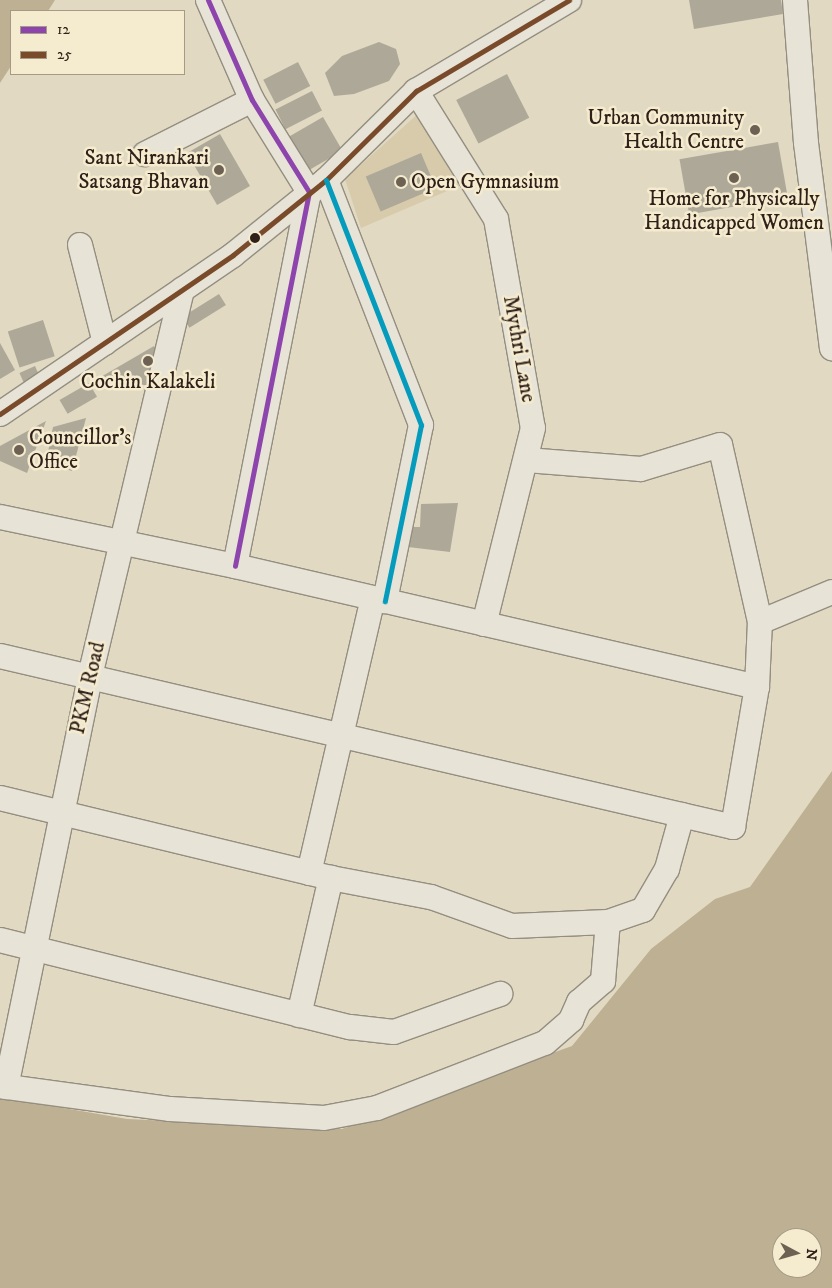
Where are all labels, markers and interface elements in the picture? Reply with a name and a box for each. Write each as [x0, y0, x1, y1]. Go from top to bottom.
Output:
legend [10, 10, 185, 75]
text: 12 [57, 20, 70, 39]
text: 25 [57, 45, 72, 64]
place label: Urban Community Health Centre [588, 105, 744, 155]
marker: Urban Community Health Centre [748, 123, 762, 137]
place label: Sant Nirankari Satsang Bhavan [78, 145, 209, 195]
marker: Sant Nirankari Satsang Bhavan [213, 164, 225, 176]
place label: Open Gymnasium [411, 169, 559, 195]
marker: Home for Physically Handicapped Women [728, 172, 740, 184]
marker: Open Gymnasium [395, 176, 407, 188]
place label: Home for Physically Handicapped Women [644, 186, 824, 236]
unlabelled marker [250, 233, 260, 243]
street label: Mythri Lane [497, 294, 541, 404]
marker: Cochin Kalakeli [142, 355, 154, 367]
place label: Cochin Kalakeli [81, 369, 215, 395]
place label: Councillor's Office [29, 425, 131, 475]
marker: Councillor's Office [13, 444, 25, 456]
street label: PKM Road [65, 639, 111, 737]
north arrow [772, 1228, 822, 1278]
text: N [801, 1248, 820, 1261]

